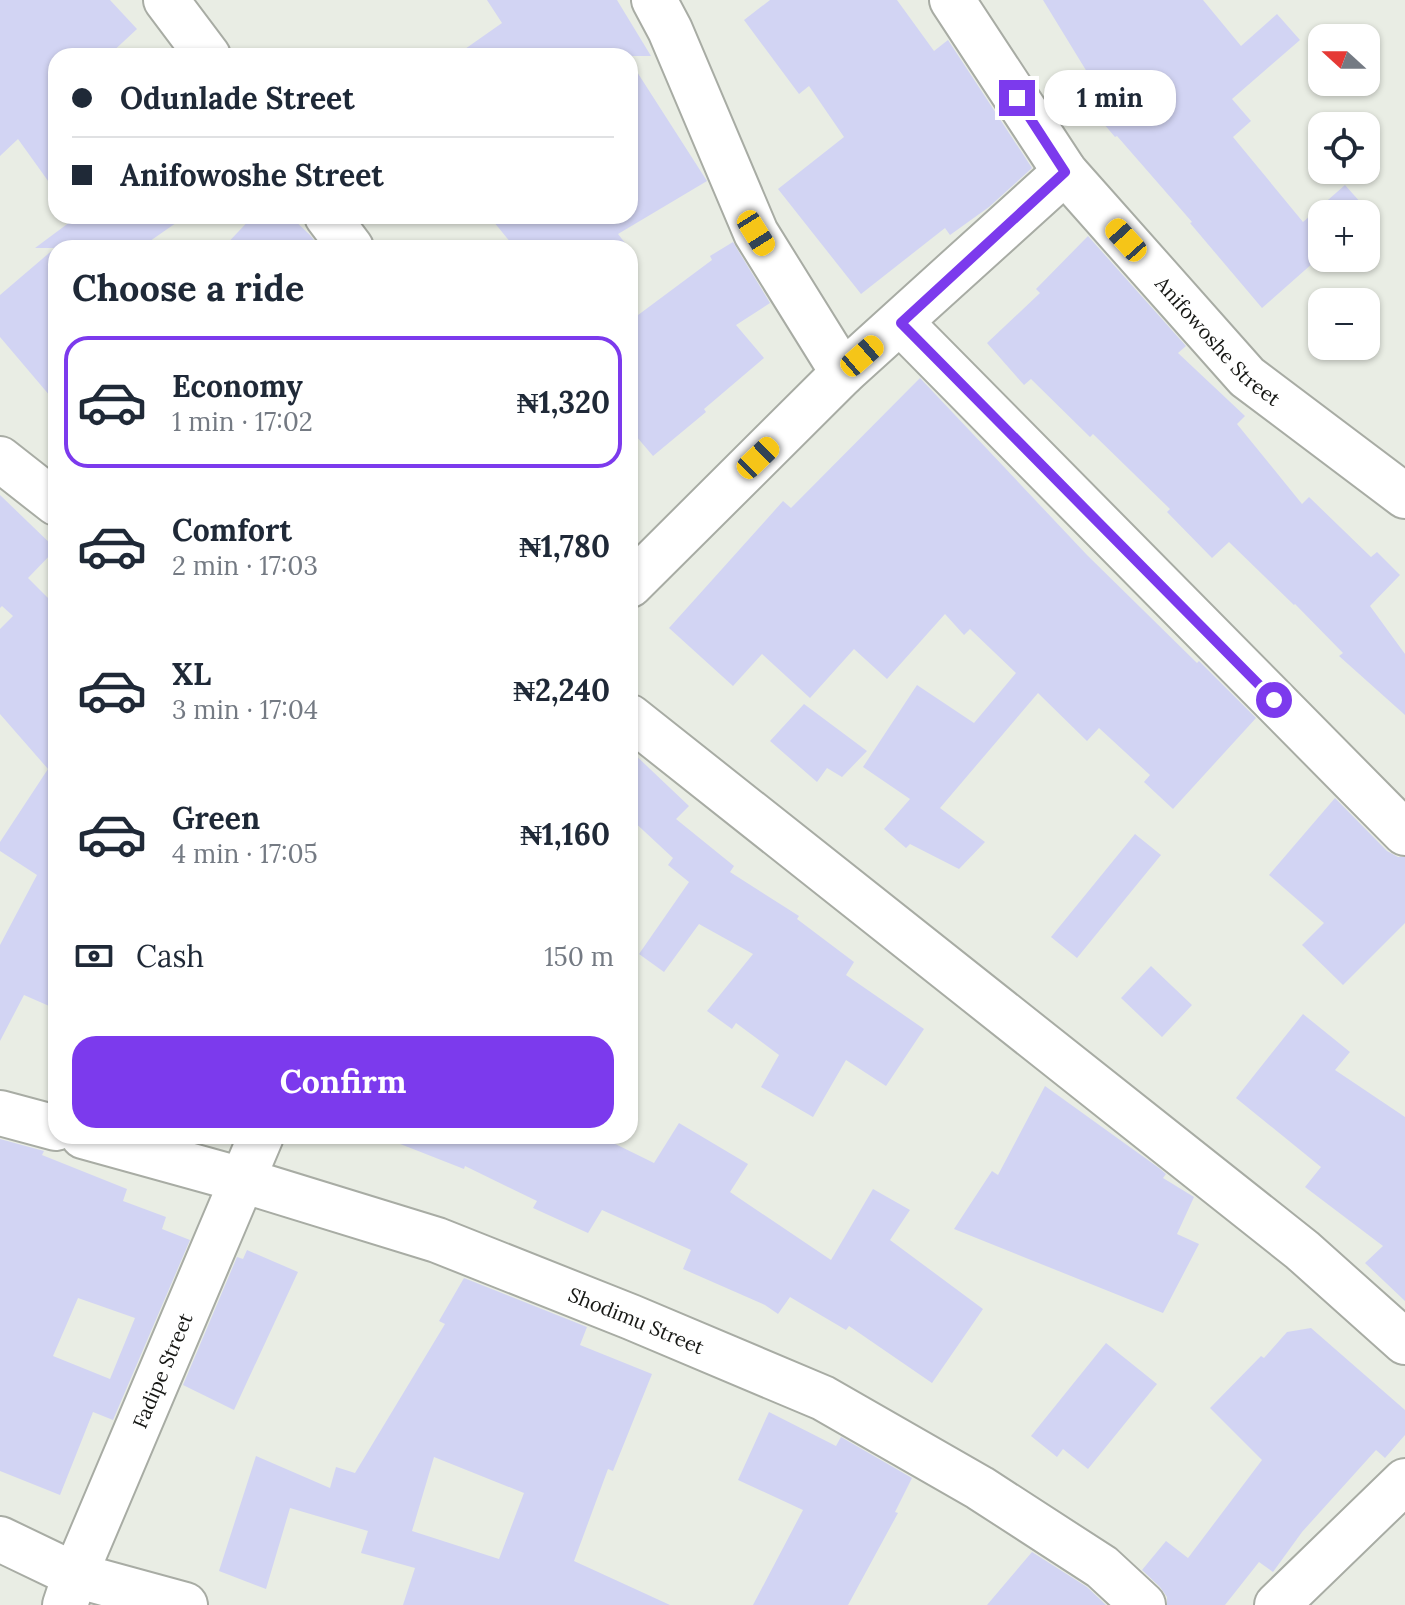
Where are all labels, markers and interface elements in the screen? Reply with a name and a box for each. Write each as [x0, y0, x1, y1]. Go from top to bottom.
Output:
north arrow [1308, 24, 1380, 96]
map controls [1308, 24, 1380, 360]
callout: 1 min [1045, 70, 1177, 126]
text: Odunlade Street [120, 79, 355, 117]
route end [999, 80, 1035, 116]
text: 1 min [1077, 81, 1143, 114]
button: locate [1308, 112, 1380, 184]
text: Anifowoshe Street [120, 156, 384, 194]
button: + [1308, 200, 1380, 272]
car [733, 206, 779, 260]
car [1101, 214, 1151, 266]
text: Choose a ride [72, 265, 304, 311]
street label: Anifowoshe Street [1150, 270, 1286, 411]
button: − [1308, 288, 1380, 360]
car [836, 331, 888, 381]
icon: car [76, 366, 148, 438]
text: Economy [172, 367, 303, 405]
text: ₦1,320 [517, 383, 610, 421]
text: 1 min · 17:02 [172, 405, 313, 438]
car [732, 433, 784, 483]
icon: car [76, 510, 148, 582]
text: Comfort [172, 511, 292, 549]
text: ₦1,780 [519, 527, 610, 565]
text: 2 min · 17:03 [172, 549, 318, 582]
icon: car [76, 654, 148, 726]
text: XL [172, 655, 211, 693]
text: ₦2,240 [513, 671, 610, 709]
route start [1256, 682, 1292, 718]
text: 3 min · 17:04 [172, 693, 318, 726]
icon: car [76, 798, 148, 870]
text: Green [172, 799, 260, 837]
text: ₦1,160 [520, 815, 610, 853]
text: 4 min · 17:05 [172, 837, 318, 870]
icon: cash [72, 934, 116, 978]
text: Cash [136, 937, 204, 975]
text: 150 m [544, 940, 614, 973]
button: Confirm [72, 1036, 614, 1128]
street label: Shodimu Street [565, 1281, 708, 1359]
street label: Fadipe Street [126, 1309, 197, 1432]

